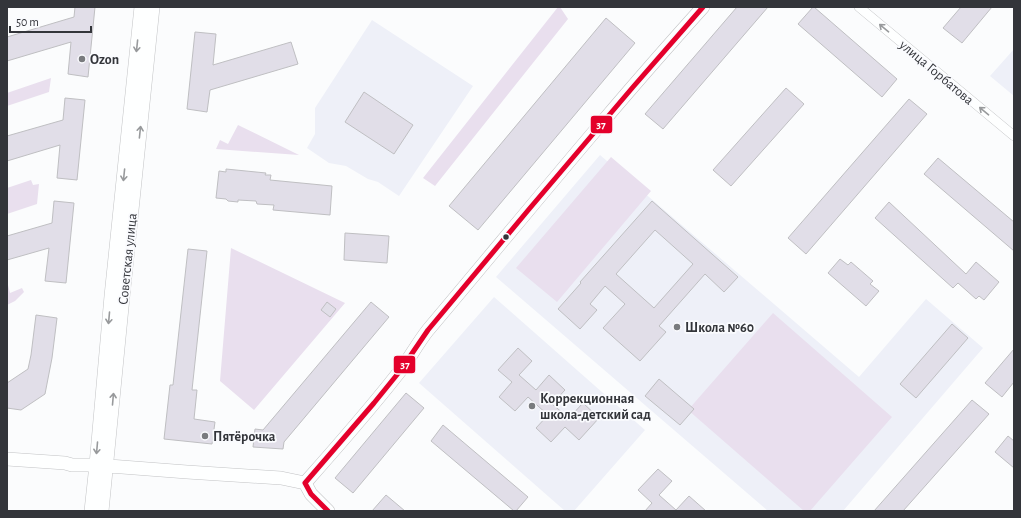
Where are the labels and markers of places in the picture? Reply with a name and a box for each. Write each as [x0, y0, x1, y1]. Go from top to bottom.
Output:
place label: Ozon [90, 53, 119, 67]
marker: Ozon [77, 54, 87, 64]
unlabelled marker [501, 232, 511, 242]
place label: Школа №60 [685, 321, 754, 335]
marker: Школа №60 [672, 322, 682, 332]
place label: Коррекционная школа-детский сад [540, 392, 651, 422]
marker: Коррекционная школа-детский сад [527, 401, 537, 411]
place label: Пятёрочка [213, 430, 276, 444]
marker: Пятёрочка [200, 431, 210, 441]

